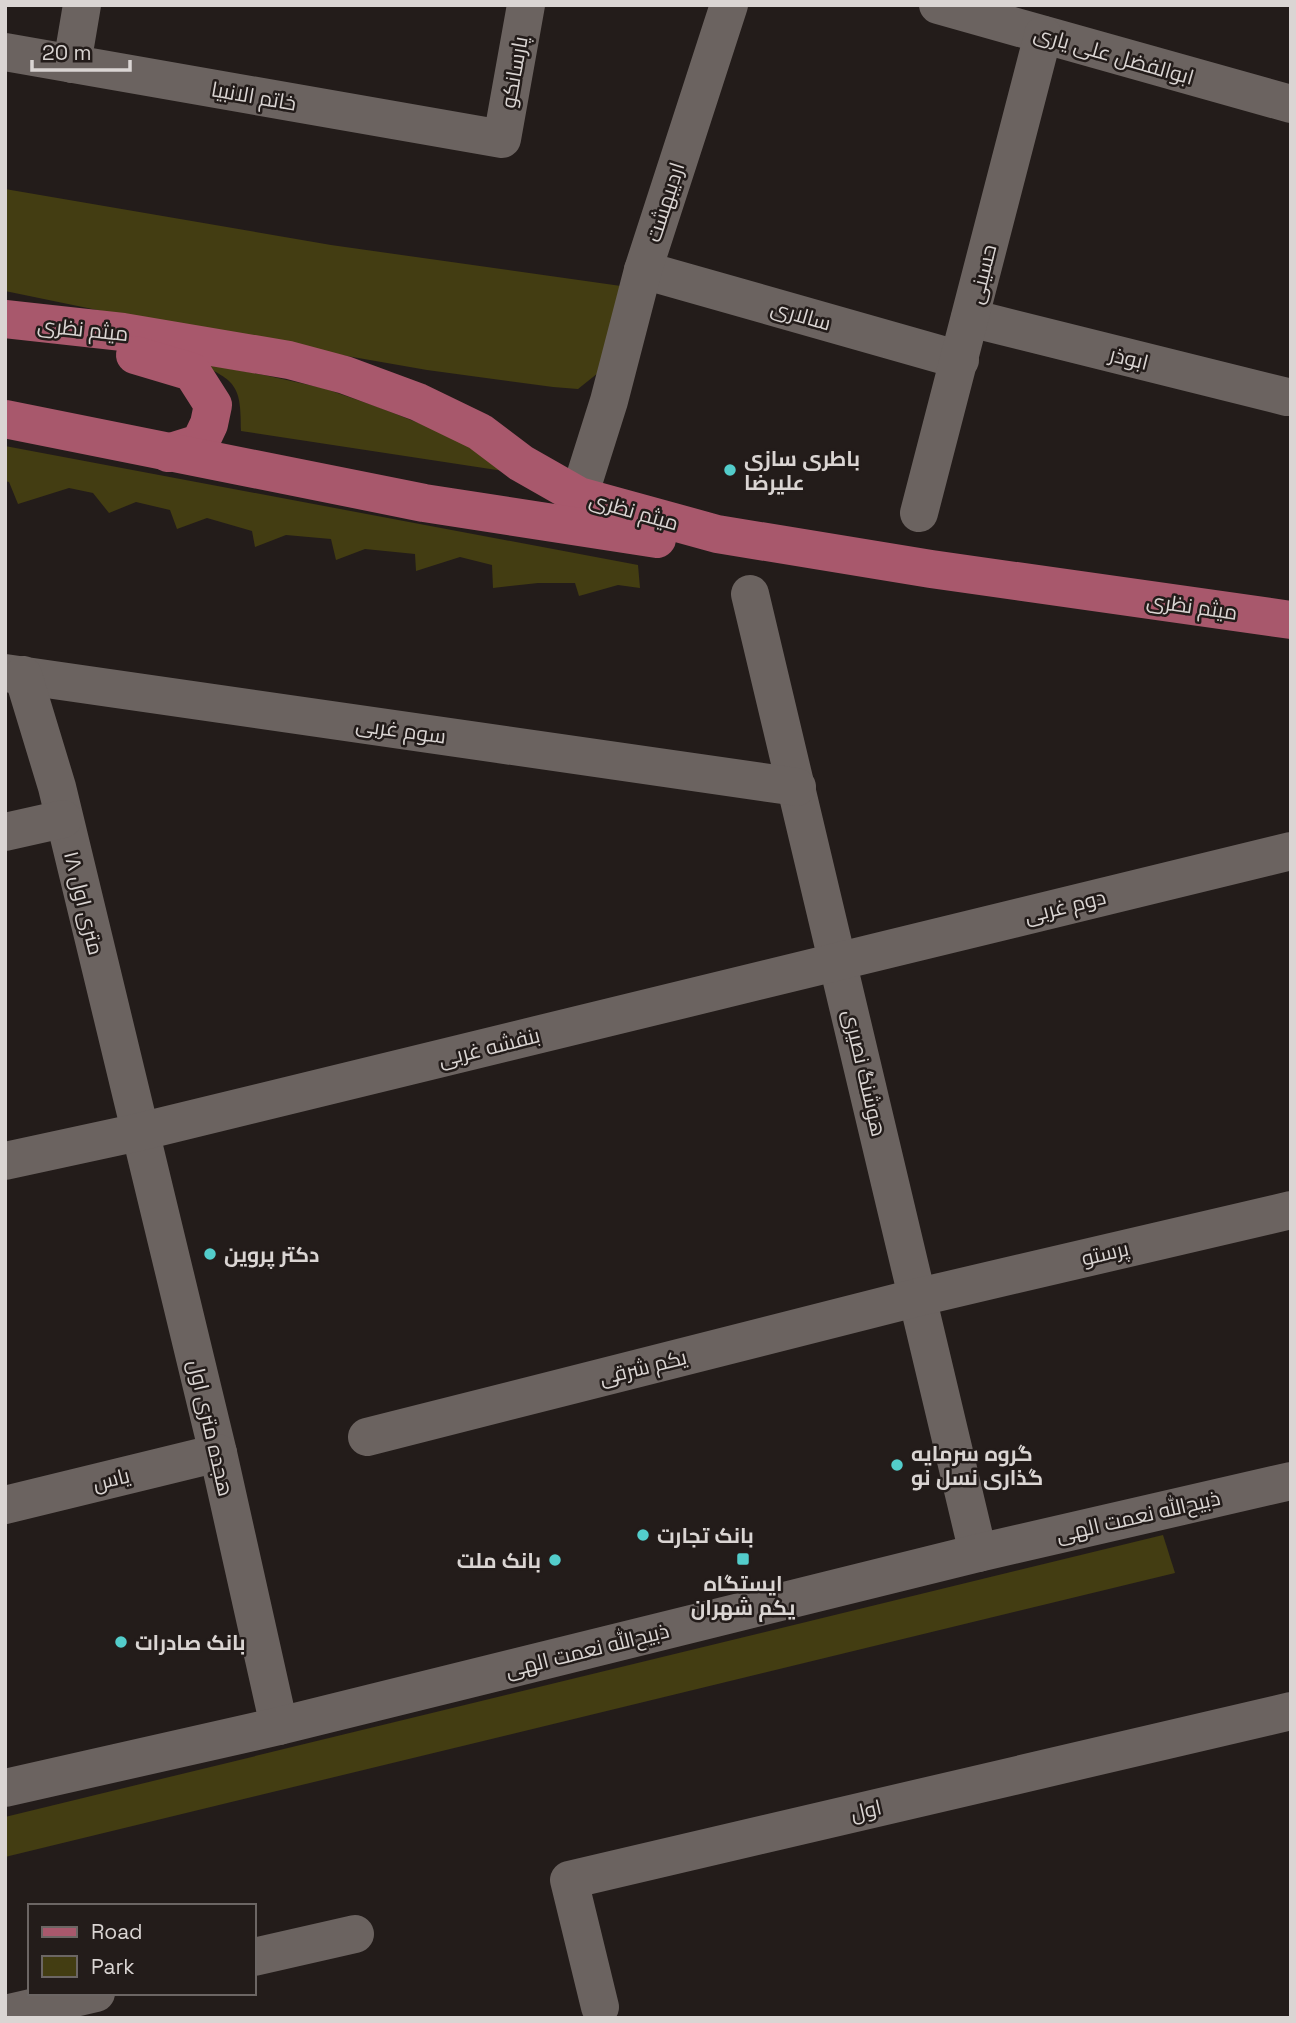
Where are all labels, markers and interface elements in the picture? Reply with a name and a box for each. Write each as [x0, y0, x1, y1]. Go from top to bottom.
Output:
street label: ابوالفضل علی یاری [1031, 19, 1197, 91]
scale bar [32, 28, 130, 72]
street label: پارسانکو [494, 34, 535, 110]
text: 20 m [42, 39, 92, 66]
street label: خاتم الانبیا [209, 75, 299, 118]
street label: اردیبهشت [639, 159, 691, 245]
street label: حسینی [962, 241, 1002, 307]
street label: سالاری [768, 294, 834, 336]
street label: میثم نظری [36, 311, 130, 348]
street label: ابوذر [1106, 340, 1151, 376]
place label: باطری سازی علیرضا [744, 445, 860, 496]
marker: باطری سازی علیرضا [722, 462, 738, 478]
street label: میثم نظری [586, 485, 682, 538]
street label: میثم نظری [1145, 586, 1239, 627]
street label: سوم غربی [354, 710, 448, 751]
street label: ۱۸ متری اول [58, 848, 110, 958]
street label: دوم غربی [1021, 883, 1109, 930]
street label: هوشنگ نصیری [837, 1007, 893, 1139]
street label: بنفشه غربی [435, 1021, 543, 1073]
street label: پرستو [1079, 1234, 1132, 1272]
place label: دکتر پروین [224, 1241, 319, 1270]
marker: دکتر پروین [202, 1246, 218, 1262]
street label: یکم شرقی [597, 1343, 690, 1392]
street label: هجده متری اول [182, 1357, 240, 1499]
place label: گروه سرمایه گذاری نسل نو [911, 1440, 1043, 1491]
marker: گروه سرمایه گذاری نسل نو [889, 1457, 905, 1473]
street label: یاس [90, 1461, 133, 1497]
street label: ذبیح‌الله نعمت الهی [1053, 1484, 1223, 1549]
place label: بانک تجارت [657, 1522, 754, 1549]
marker: بانک تجارت [635, 1527, 651, 1543]
place label: بانک ملت [457, 1547, 541, 1574]
marker: ایستگاه یکم شهران [735, 1551, 751, 1567]
marker: بانک ملت [547, 1552, 563, 1568]
place label: ایستگاه یکم شهران [691, 1570, 796, 1622]
street label: ذبیح‌الله نعمت الهی [502, 1617, 672, 1684]
place label: بانک صادرات [135, 1629, 246, 1656]
marker: بانک صادرات [113, 1634, 129, 1650]
street label: اول [848, 1793, 884, 1827]
legend [28, 1904, 256, 1995]
text: Road [91, 1918, 143, 1945]
text: Park [91, 1953, 135, 1980]

